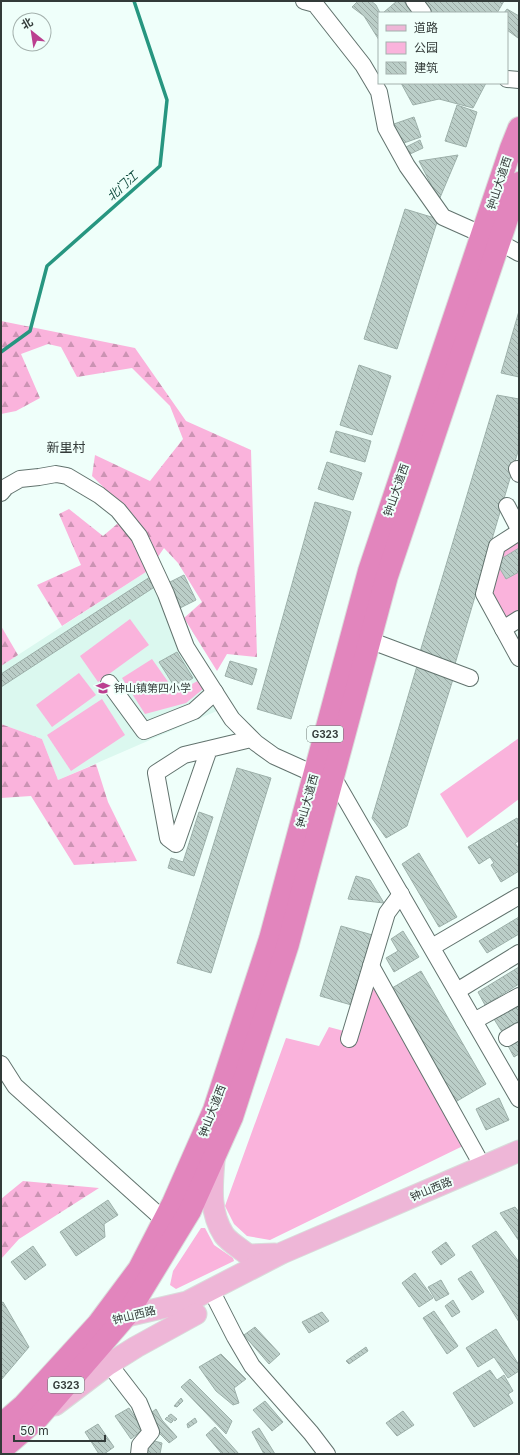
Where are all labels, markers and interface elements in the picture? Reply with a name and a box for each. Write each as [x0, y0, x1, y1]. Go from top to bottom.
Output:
north arrow [12, 12, 52, 52]
legend [378, 12, 508, 84]
text: 北 [19, 15, 35, 32]
text: 道路 [414, 20, 438, 35]
text: 公园 [414, 40, 438, 55]
text: 建筑 [414, 60, 438, 75]
street label: 钟山大道西 [484, 155, 514, 211]
water label: 北门江 [104, 167, 142, 204]
district label: 新里村 [46, 439, 86, 455]
street label: 钟山大道西 [380, 462, 412, 518]
school or university icon: 钟山镇第四小学 [95, 680, 111, 696]
place label: 钟山镇第四小学 [114, 681, 191, 695]
road number: G323 [307, 726, 343, 742]
street label: 钟山大道西 [293, 773, 321, 829]
street label: 钟山大道西 [196, 1083, 228, 1139]
street label: 钟山西路 [408, 1174, 454, 1204]
street label: 钟山西路 [111, 1303, 157, 1327]
road number: G323 [48, 1377, 84, 1393]
scale bar [14, 1417, 105, 1443]
text: 50 m [20, 1423, 49, 1438]

